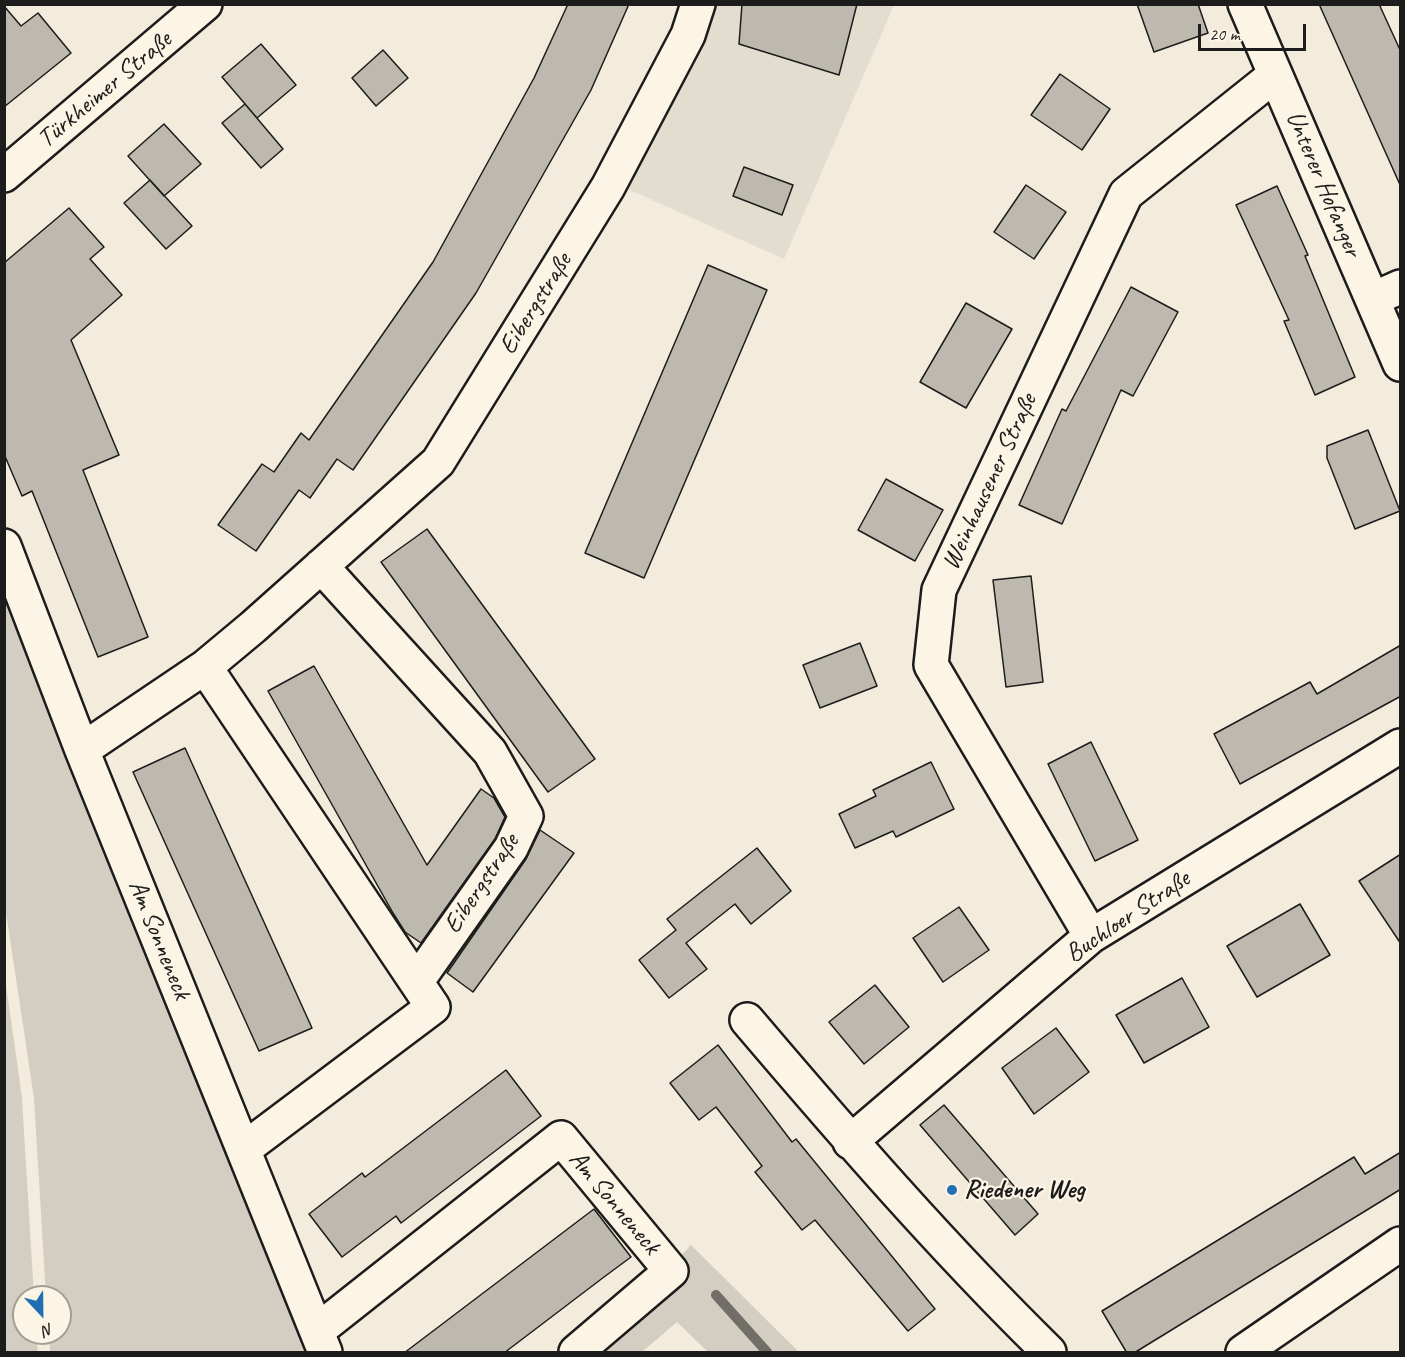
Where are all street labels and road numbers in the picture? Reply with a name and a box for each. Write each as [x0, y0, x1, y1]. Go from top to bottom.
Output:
street label: Türkheimer Straße [32, 25, 178, 155]
street label: Unterer Hofanger [1278, 106, 1368, 262]
street label: Eibergstraße [493, 248, 579, 360]
street label: Weinhausener Straße [936, 389, 1044, 575]
street label: Eibergstraße [437, 828, 527, 940]
street label: Buchloer Straße [1060, 864, 1196, 970]
street label: Am Sonneneck [121, 876, 197, 1004]
street label: Am Sonneneck [561, 1145, 667, 1261]

